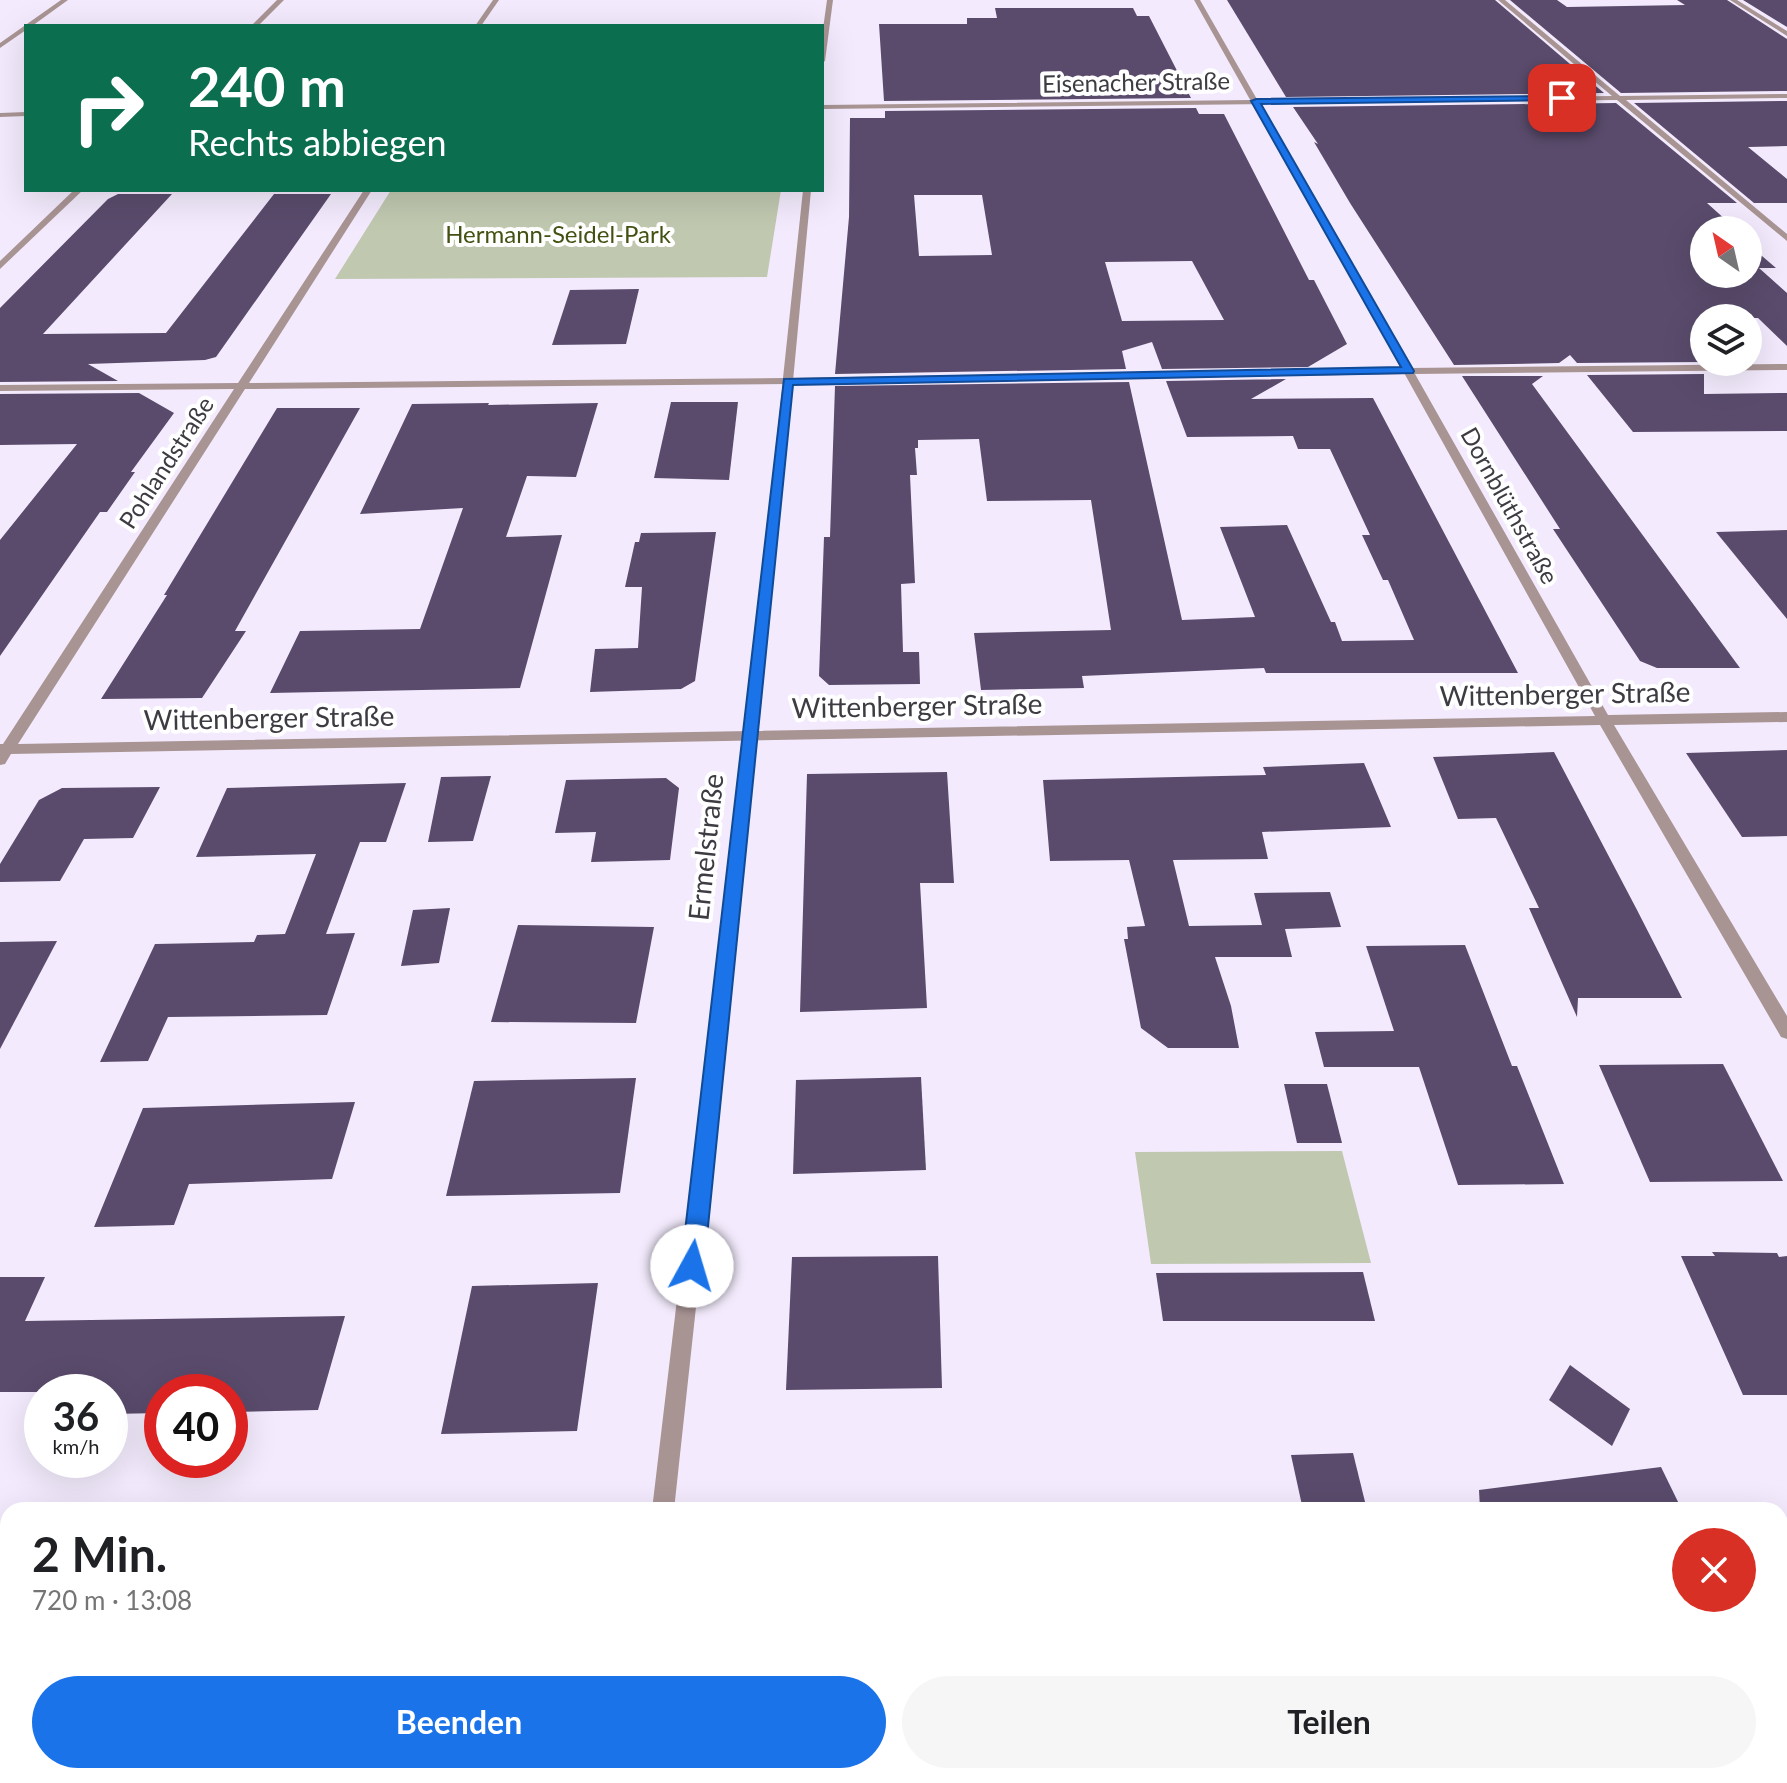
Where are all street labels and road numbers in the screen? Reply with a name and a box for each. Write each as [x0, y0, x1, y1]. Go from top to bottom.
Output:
street label: Eisenacher Straße [1042, 65, 1230, 98]
street label: Pohlandstraße [112, 391, 219, 534]
street label: Dornblüthstraße [1455, 422, 1565, 589]
street label: Wittenberger Straße [1439, 674, 1691, 712]
street label: Wittenberger Straße [791, 686, 1043, 724]
street label: Wittenberger Straße [143, 698, 395, 736]
street label: Ermelstraße [680, 772, 730, 922]

